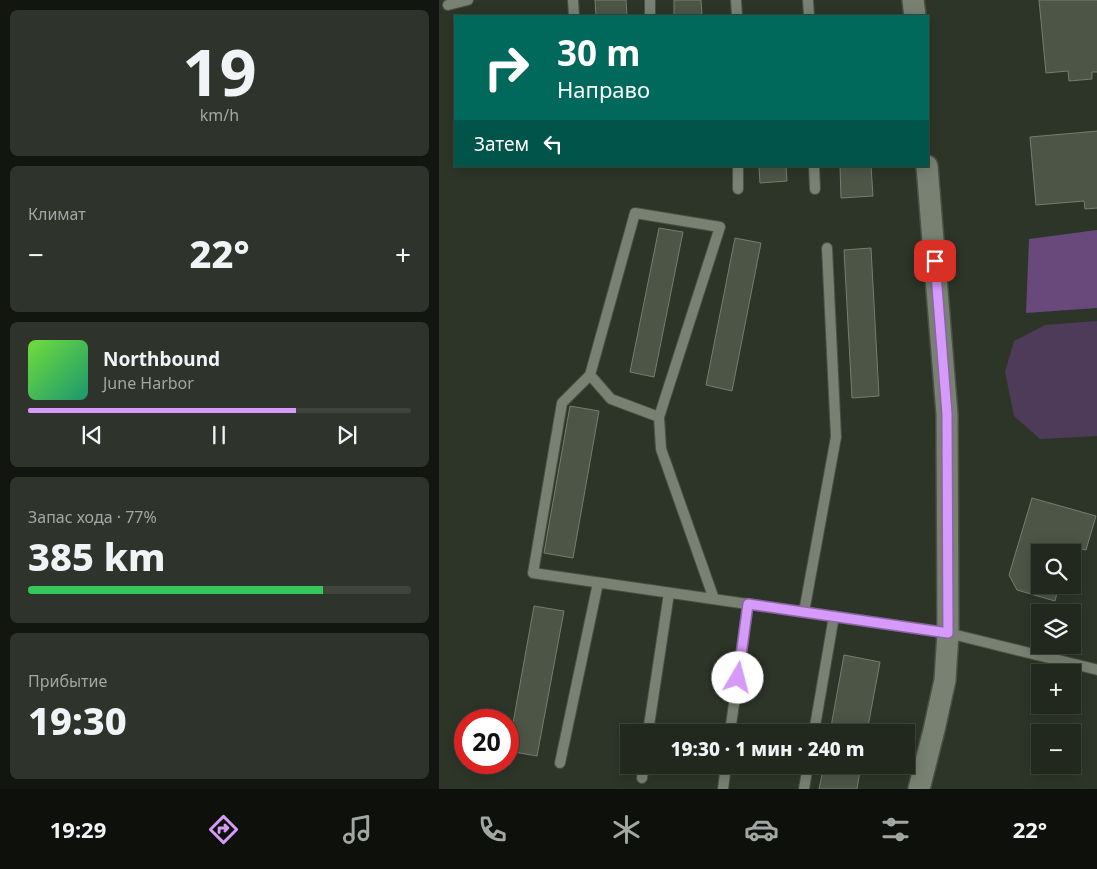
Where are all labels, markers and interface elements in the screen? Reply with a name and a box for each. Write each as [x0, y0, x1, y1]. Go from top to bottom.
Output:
text: 19 [182, 27, 257, 115]
text: 30 m [557, 29, 640, 76]
icon: right [474, 35, 539, 100]
text: Направо [557, 74, 650, 104]
text: km/h [200, 104, 239, 126]
icon: left [539, 130, 567, 158]
text: Затем [474, 131, 529, 157]
text: Климат [28, 203, 86, 225]
text: 22° [189, 227, 250, 279]
text: − [28, 235, 44, 273]
text: + [395, 235, 411, 273]
pin [914, 240, 956, 282]
icon: arrive [921, 247, 949, 275]
text: Northbound [103, 346, 220, 372]
text: June Harbor [103, 372, 194, 394]
icon: previous [78, 421, 106, 449]
icon: pause [205, 421, 233, 449]
icon: next [333, 421, 361, 449]
text: Запас хода · 77% [28, 506, 157, 528]
text: 385 km [28, 530, 166, 582]
map controls [1031, 544, 1081, 774]
button: search [1031, 544, 1081, 594]
button: layers [1031, 604, 1081, 654]
position arrow [711, 651, 763, 703]
button: + [1031, 664, 1081, 714]
text: Прибытие [28, 670, 107, 692]
text: 19:30 [28, 694, 127, 746]
speed limit sign: 20 [454, 709, 519, 774]
button: − [1031, 724, 1081, 774]
text: 19:30 · 1 мин · 240 m [671, 736, 864, 762]
icon: directions [206, 812, 241, 847]
icon: music [340, 812, 375, 847]
icon: phone [475, 812, 510, 847]
icon: climate [609, 812, 644, 847]
icon: car [744, 812, 779, 847]
icon: filters [878, 812, 913, 847]
text: 19:29 [50, 814, 106, 844]
text: 22° [1013, 814, 1047, 844]

